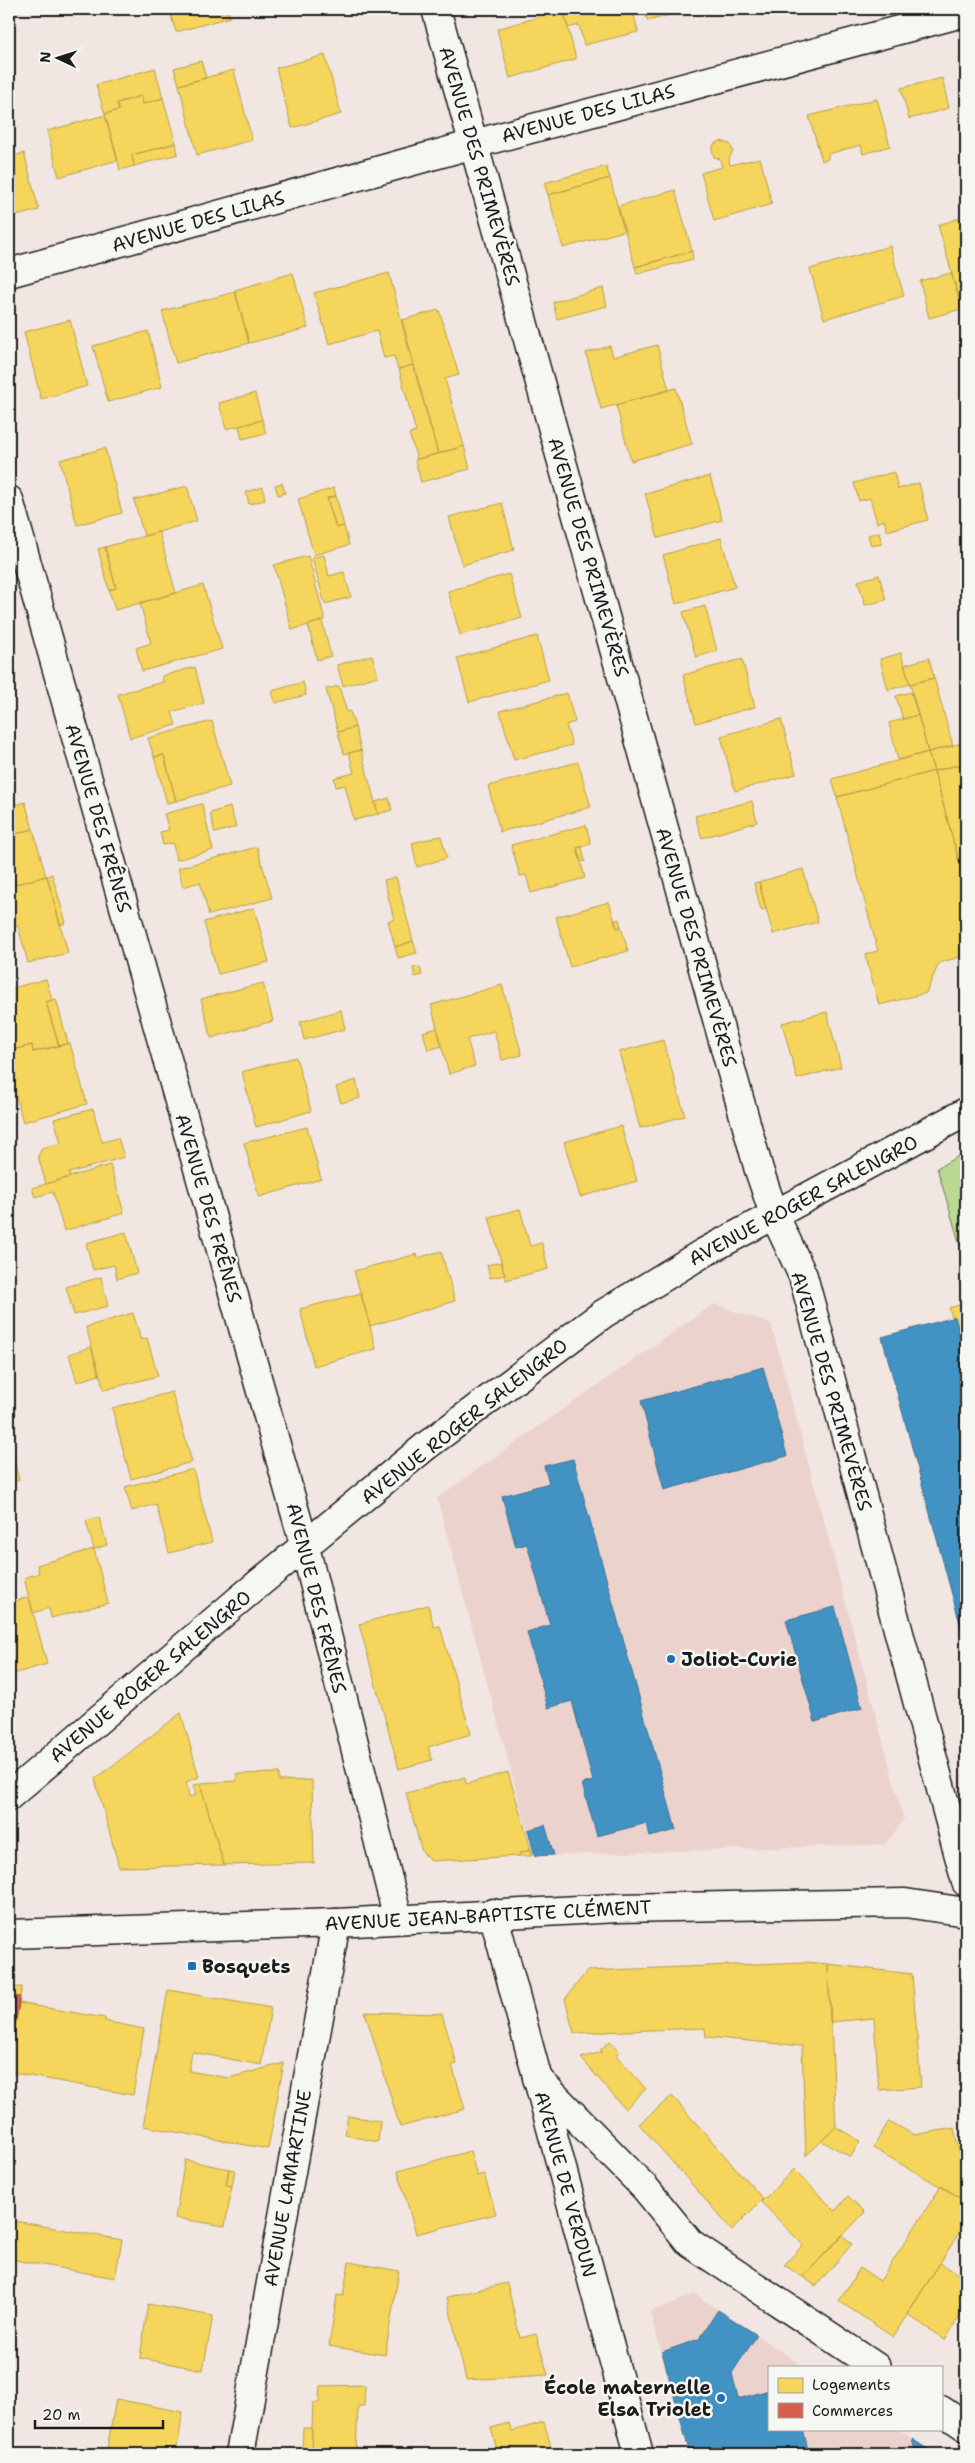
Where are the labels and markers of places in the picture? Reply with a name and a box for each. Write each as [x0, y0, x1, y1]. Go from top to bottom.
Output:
place label: Joliot-Curie [681, 1647, 797, 1672]
marker: Joliot-Curie [665, 1653, 677, 1665]
place label: Bosquets [202, 1954, 290, 1979]
marker: Bosquets [186, 1960, 198, 1972]
place label: École maternelle Elsa Triolet [544, 2374, 711, 2422]
marker: École maternelle Elsa Triolet [715, 2392, 727, 2404]

